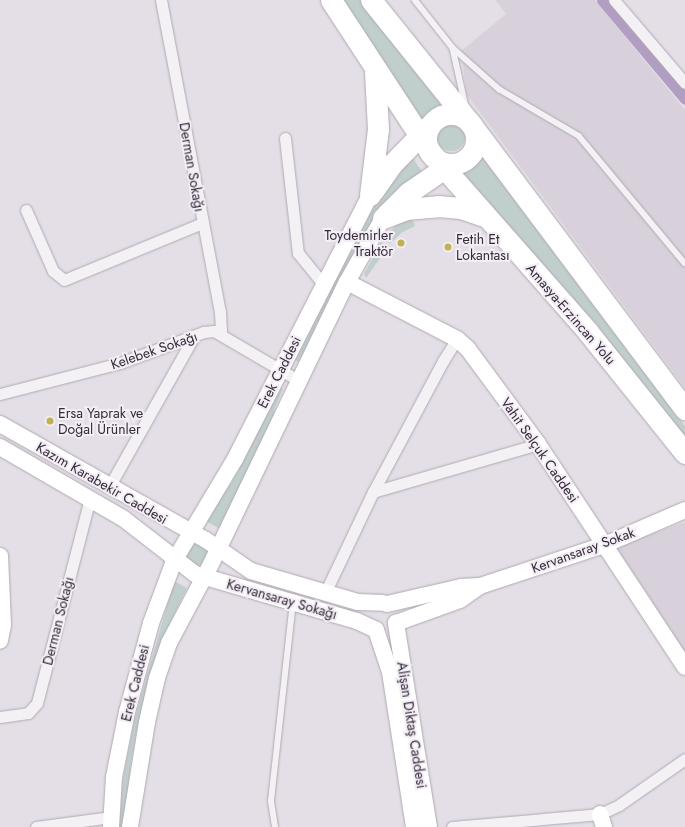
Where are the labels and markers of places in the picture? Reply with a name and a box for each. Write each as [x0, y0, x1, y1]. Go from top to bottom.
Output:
place label: Toydemirler Traktör [325, 227, 393, 260]
place label: Fetih Et Lokantası [456, 231, 510, 264]
marker: Toydemirler Traktör [396, 238, 406, 248]
marker: Fetih Et Lokantası [443, 242, 453, 252]
place label: Ersa Yaprak ve Doğal Ürünler [58, 405, 143, 438]
marker: Ersa Yaprak ve Doğal Ürünler [45, 416, 55, 426]

